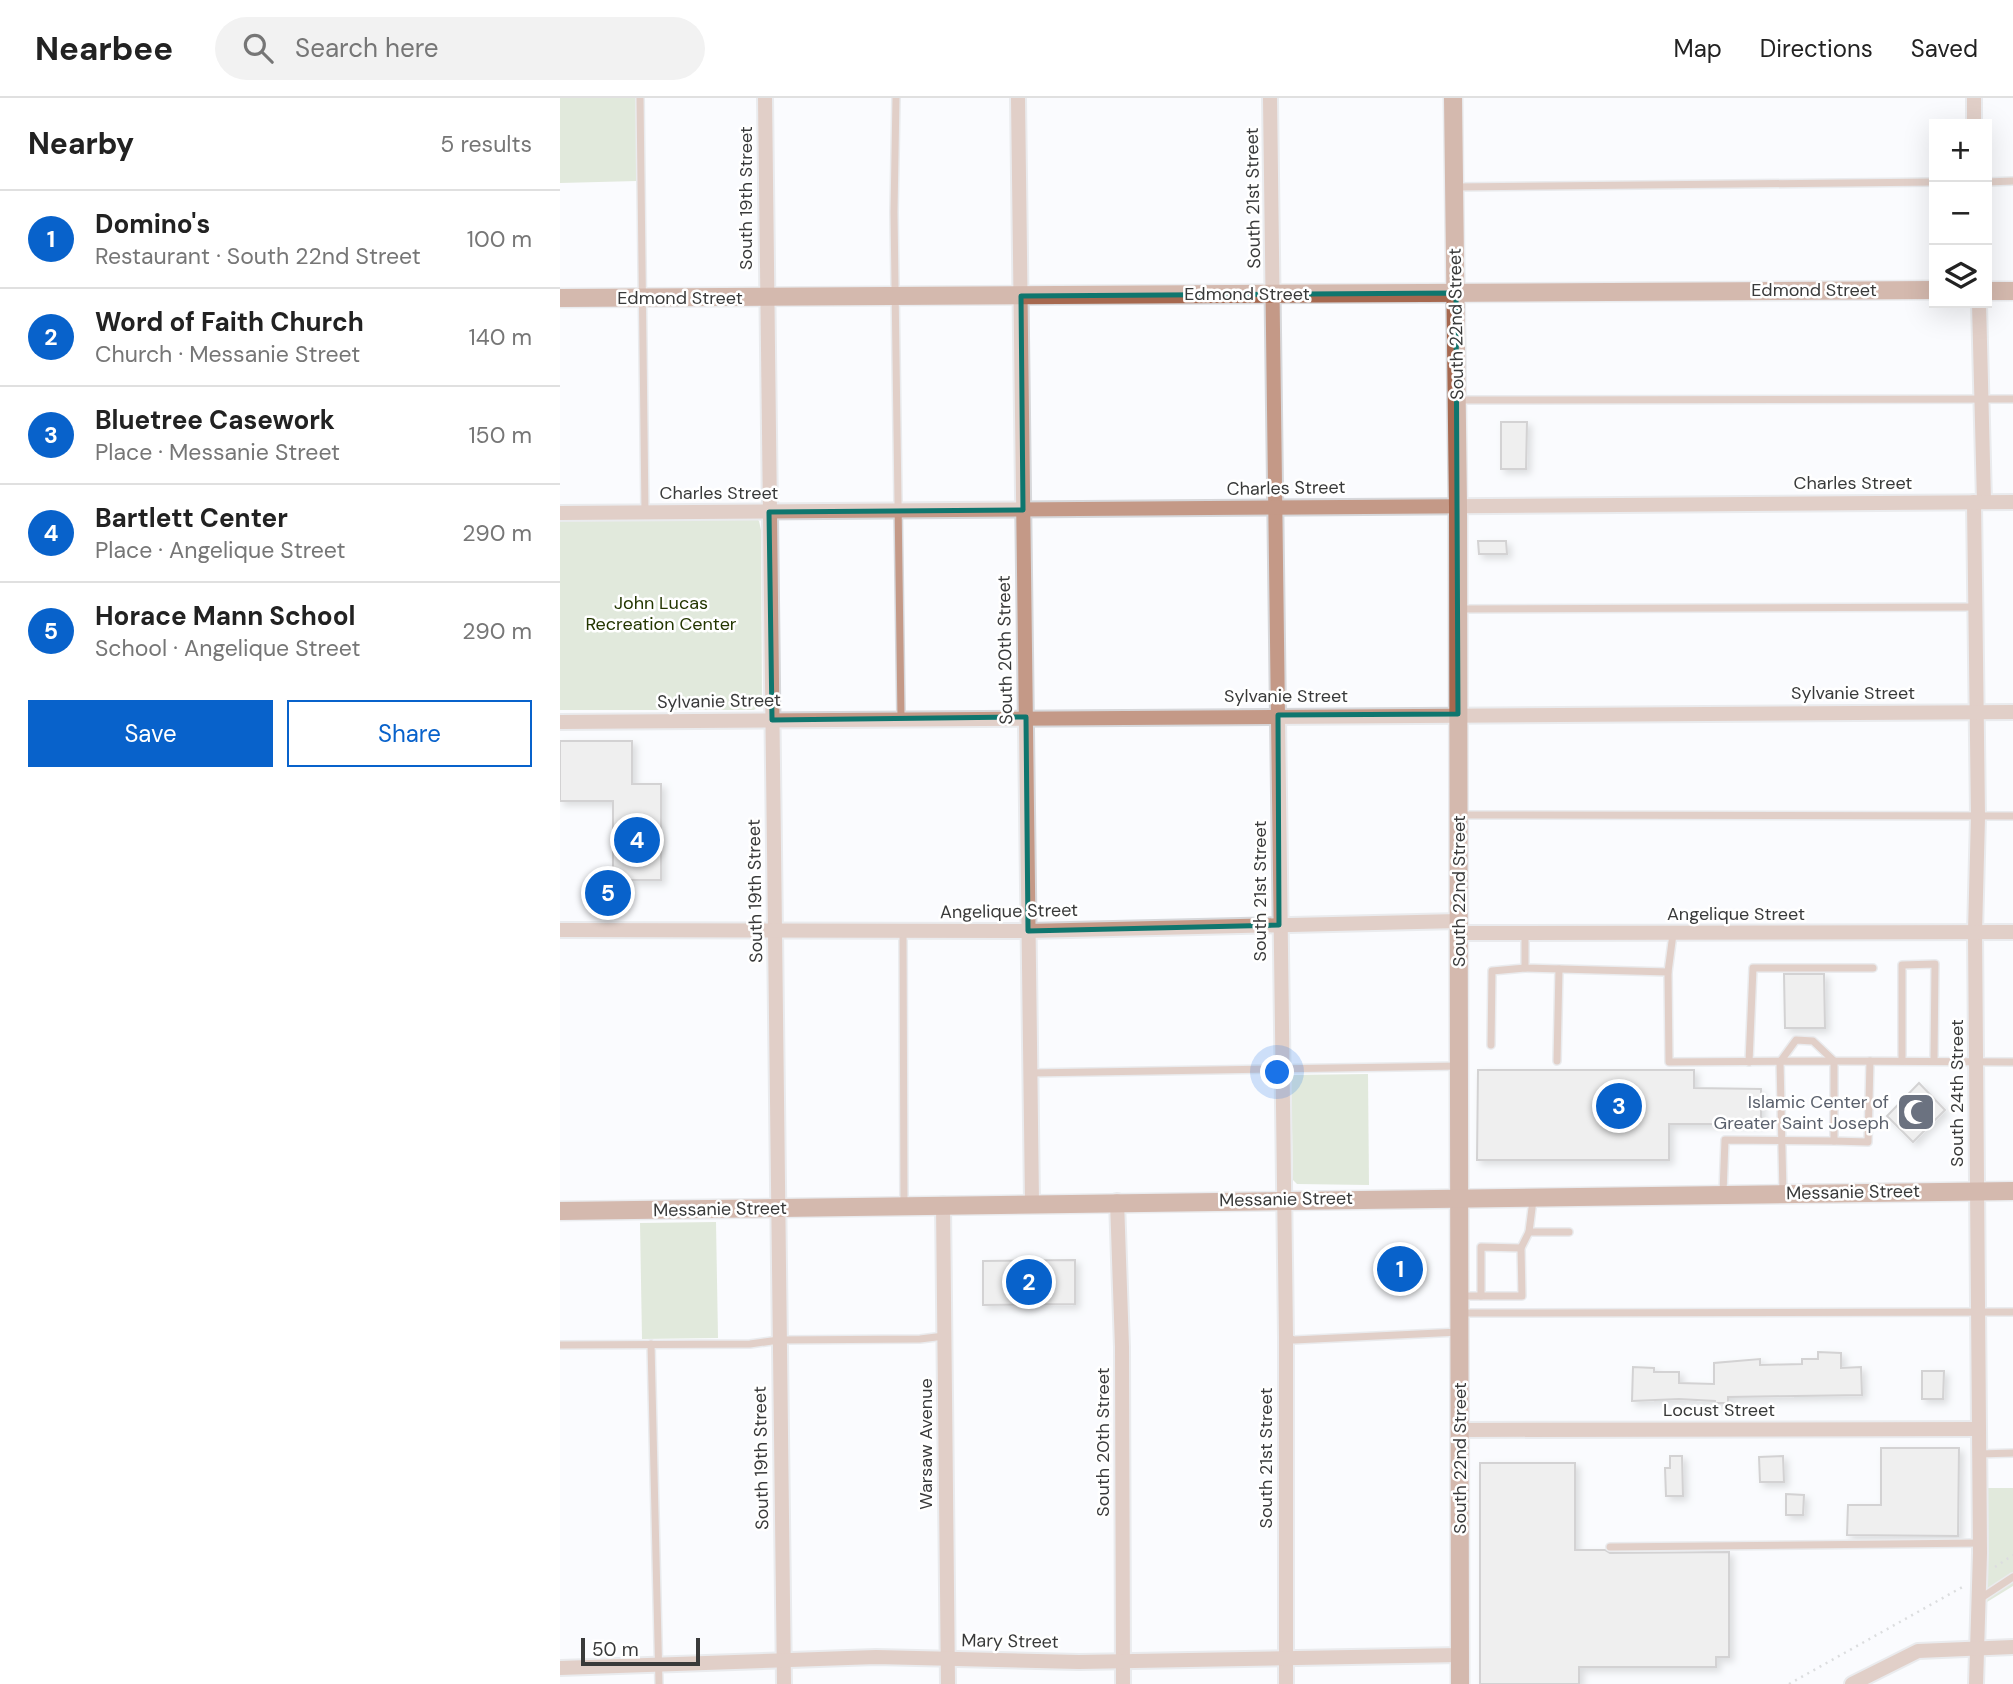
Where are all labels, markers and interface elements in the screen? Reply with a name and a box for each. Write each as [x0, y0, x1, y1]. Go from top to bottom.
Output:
search box [215, 17, 705, 80]
text: Nearbee [35, 27, 173, 70]
icon: search [239, 29, 277, 67]
text: Search here [295, 31, 439, 65]
text: Map [1674, 33, 1722, 64]
text: Directions [1760, 33, 1873, 64]
text: Saved [1911, 33, 1978, 64]
map controls [1929, 119, 1992, 308]
button: + [1929, 119, 1992, 182]
text: Nearby [28, 124, 134, 163]
street label: South 19th Street [734, 126, 758, 270]
street label: South 21st Street [1240, 127, 1266, 269]
text: 5 results [440, 129, 532, 159]
button: − [1929, 182, 1992, 245]
text: Domino's [95, 207, 210, 241]
text: 1 [47, 224, 55, 254]
text: 100 m [467, 224, 532, 254]
text: Restaurant · South 22nd Street [95, 241, 421, 271]
button: layers [1929, 245, 1992, 308]
street label: South 22nd Street [1443, 248, 1469, 400]
street label: Edmond Street [1751, 278, 1877, 302]
street label: Edmond Street [1184, 282, 1310, 306]
street label: Edmond Street [617, 286, 743, 310]
text: Word of Faith Church [95, 305, 364, 339]
text: 2 [44, 322, 58, 352]
text: 140 m [469, 322, 532, 352]
text: Church · Messanie Street [95, 339, 360, 369]
text: Bluetree Casework [95, 403, 335, 437]
text: 3 [44, 420, 58, 450]
text: 150 m [468, 420, 532, 450]
text: Place · Messanie Street [95, 437, 340, 467]
street label: Charles Street [1794, 471, 1912, 495]
street label: Charles Street [1226, 475, 1346, 501]
street label: Charles Street [660, 481, 778, 505]
text: Bartlett Center [95, 501, 288, 535]
text: 4 [44, 518, 58, 548]
text: 290 m [462, 518, 532, 548]
text: Place · Angelique Street [95, 535, 346, 565]
street label: South 20th Street [992, 575, 1018, 725]
park label: John Lucas Recreation Center [585, 591, 737, 636]
text: Horace Mann School [95, 599, 356, 633]
text: 5 [44, 616, 58, 646]
text: 290 m [462, 616, 532, 646]
text: School · Angelique Street [95, 633, 360, 663]
street label: Sylvanie Street [1791, 681, 1915, 705]
street label: Sylvanie Street [1224, 684, 1348, 708]
street label: Sylvanie Street [657, 688, 781, 714]
button: Save [28, 700, 273, 767]
button: Share [287, 700, 532, 767]
pin: 4 [614, 814, 660, 866]
street label: South 22nd Street [1447, 815, 1471, 967]
street label: South 19th Street [742, 819, 768, 963]
street label: South 21st Street [1248, 820, 1272, 962]
pin: 5 [585, 867, 631, 919]
street label: Angelique Street [940, 898, 1078, 924]
street label: Angelique Street [1667, 902, 1805, 926]
street label: South 24th Street [1945, 1019, 1969, 1167]
your location [1260, 1055, 1294, 1089]
pin: 3 [1596, 1080, 1642, 1132]
place label: Islamic Center of Greater Saint Joseph [1714, 1090, 1889, 1135]
mosque icon: Islamic Center of Greater Saint Joseph [1895, 1091, 1937, 1133]
street label: Messanie Street [1786, 1179, 1920, 1205]
street label: Messanie Street [1219, 1186, 1353, 1212]
street label: Messanie Street [653, 1196, 787, 1222]
pin: 1 [1377, 1243, 1423, 1295]
pin: 2 [1006, 1256, 1052, 1308]
street label: South 20th Street [1091, 1367, 1115, 1517]
street label: Warsaw Avenue [914, 1378, 938, 1510]
street label: South 22nd Street [1448, 1382, 1472, 1534]
street label: South 19th Street [748, 1386, 774, 1530]
street label: South 21st Street [1254, 1387, 1278, 1529]
street label: Locust Street [1663, 1398, 1775, 1422]
street label: Mary Street [961, 1628, 1059, 1654]
scale bar [581, 1635, 700, 1667]
text: 50 m [592, 1637, 639, 1662]

